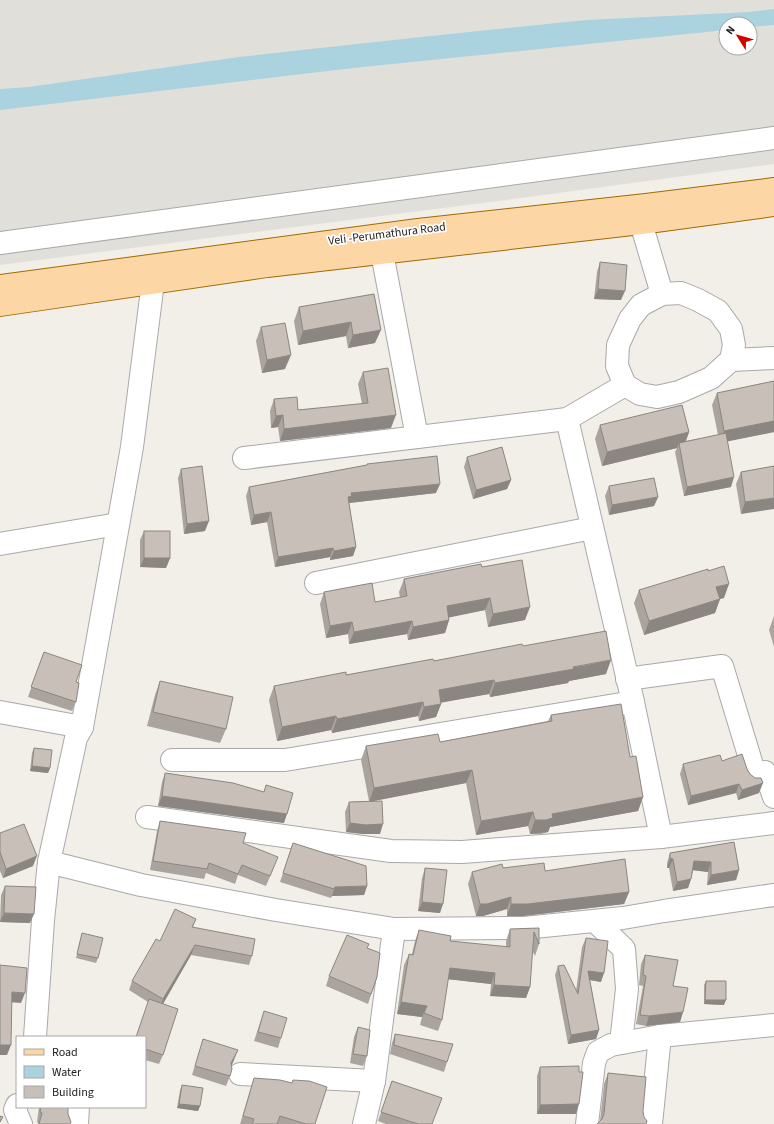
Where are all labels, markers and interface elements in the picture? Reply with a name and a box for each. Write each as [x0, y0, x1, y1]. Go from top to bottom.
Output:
north arrow [718, 16, 758, 56]
text: N [722, 23, 739, 38]
street label: Veli -Perumathura Road [327, 218, 447, 250]
legend [16, 1036, 146, 1108]
text: Road [52, 1044, 78, 1061]
text: Water [52, 1064, 82, 1081]
text: Building [52, 1084, 94, 1101]

